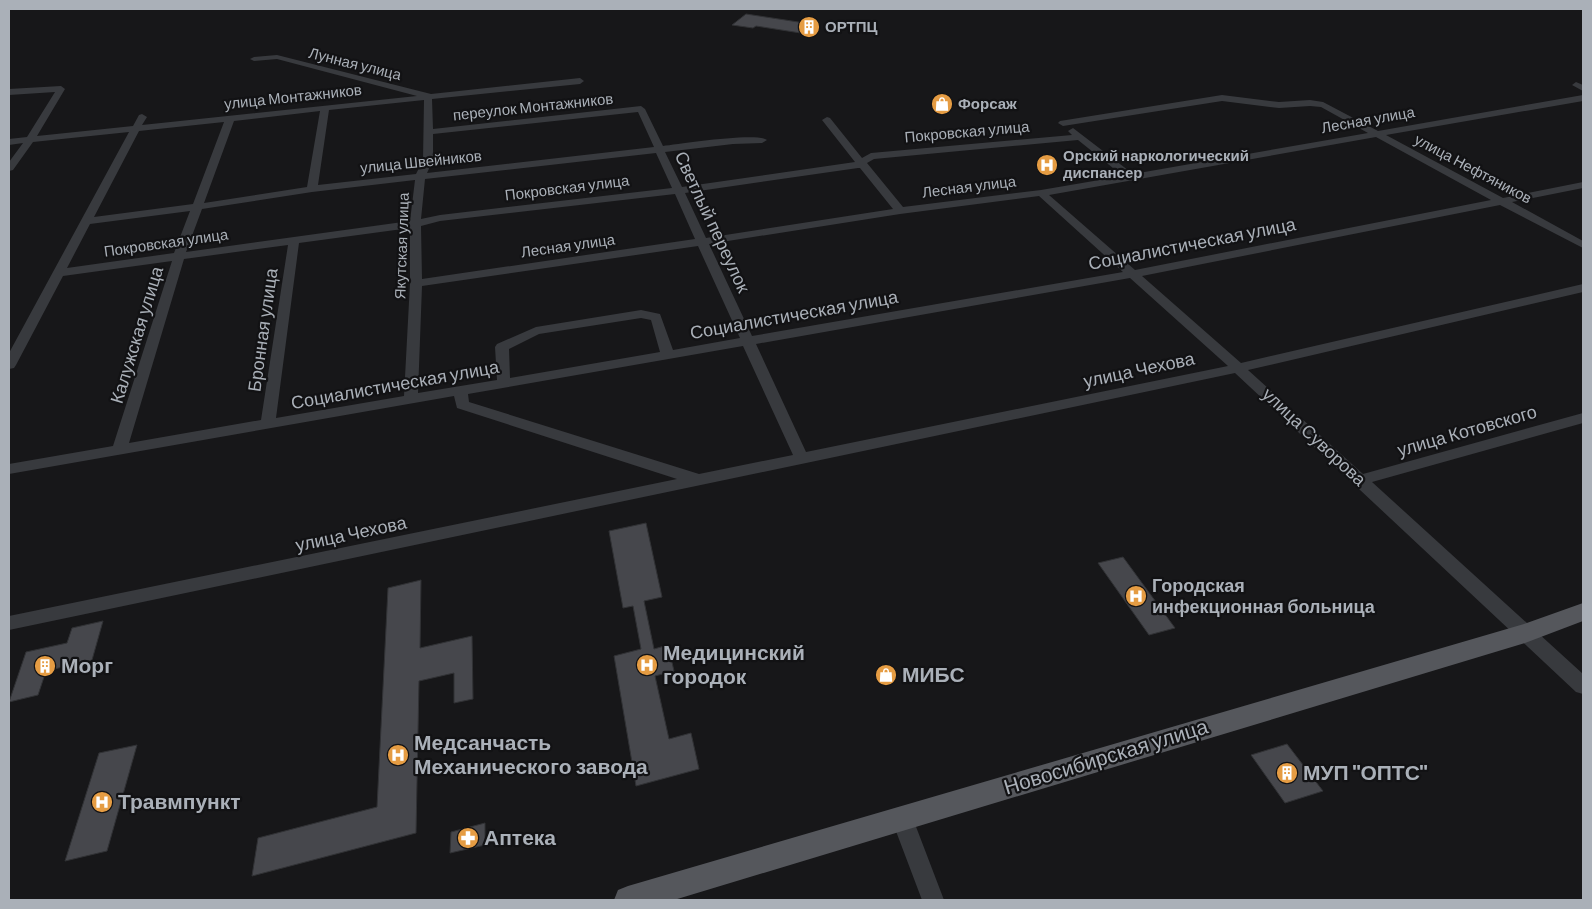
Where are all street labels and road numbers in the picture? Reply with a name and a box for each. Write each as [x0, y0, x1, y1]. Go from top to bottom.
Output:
street label: Лунная улица [307, 43, 404, 83]
street label: улица Монтажников [223, 80, 363, 112]
street label: переулок Монтажников [452, 89, 614, 123]
street label: Лесная улица [1320, 102, 1417, 136]
street label: Покровская улица [904, 117, 1031, 145]
street label: улица Нефтяников [1412, 130, 1535, 207]
street label: улица Швейников [359, 146, 483, 176]
street label: Светлый переулок [671, 147, 755, 296]
street label: Покровская улица [504, 170, 631, 204]
street label: Лесная улица [921, 171, 1018, 201]
street label: Якутская улица [390, 192, 412, 300]
street label: Социалистическая улица [1086, 212, 1298, 274]
street label: Покровская улица [103, 224, 230, 260]
street label: Лесная улица [520, 229, 617, 261]
street label: Калужская улица [105, 262, 168, 406]
street label: Бронная улица [242, 266, 282, 393]
street label: Социалистическая улица [688, 285, 900, 343]
street label: улица Чехова [1081, 346, 1197, 392]
street label: Социалистическая улица [289, 355, 501, 413]
street label: улица Суворова [1258, 383, 1372, 491]
street label: улица Котовского [1395, 400, 1539, 460]
street label: улица Чехова [293, 510, 409, 556]
street label: Новосибирская улица [1000, 712, 1211, 799]

